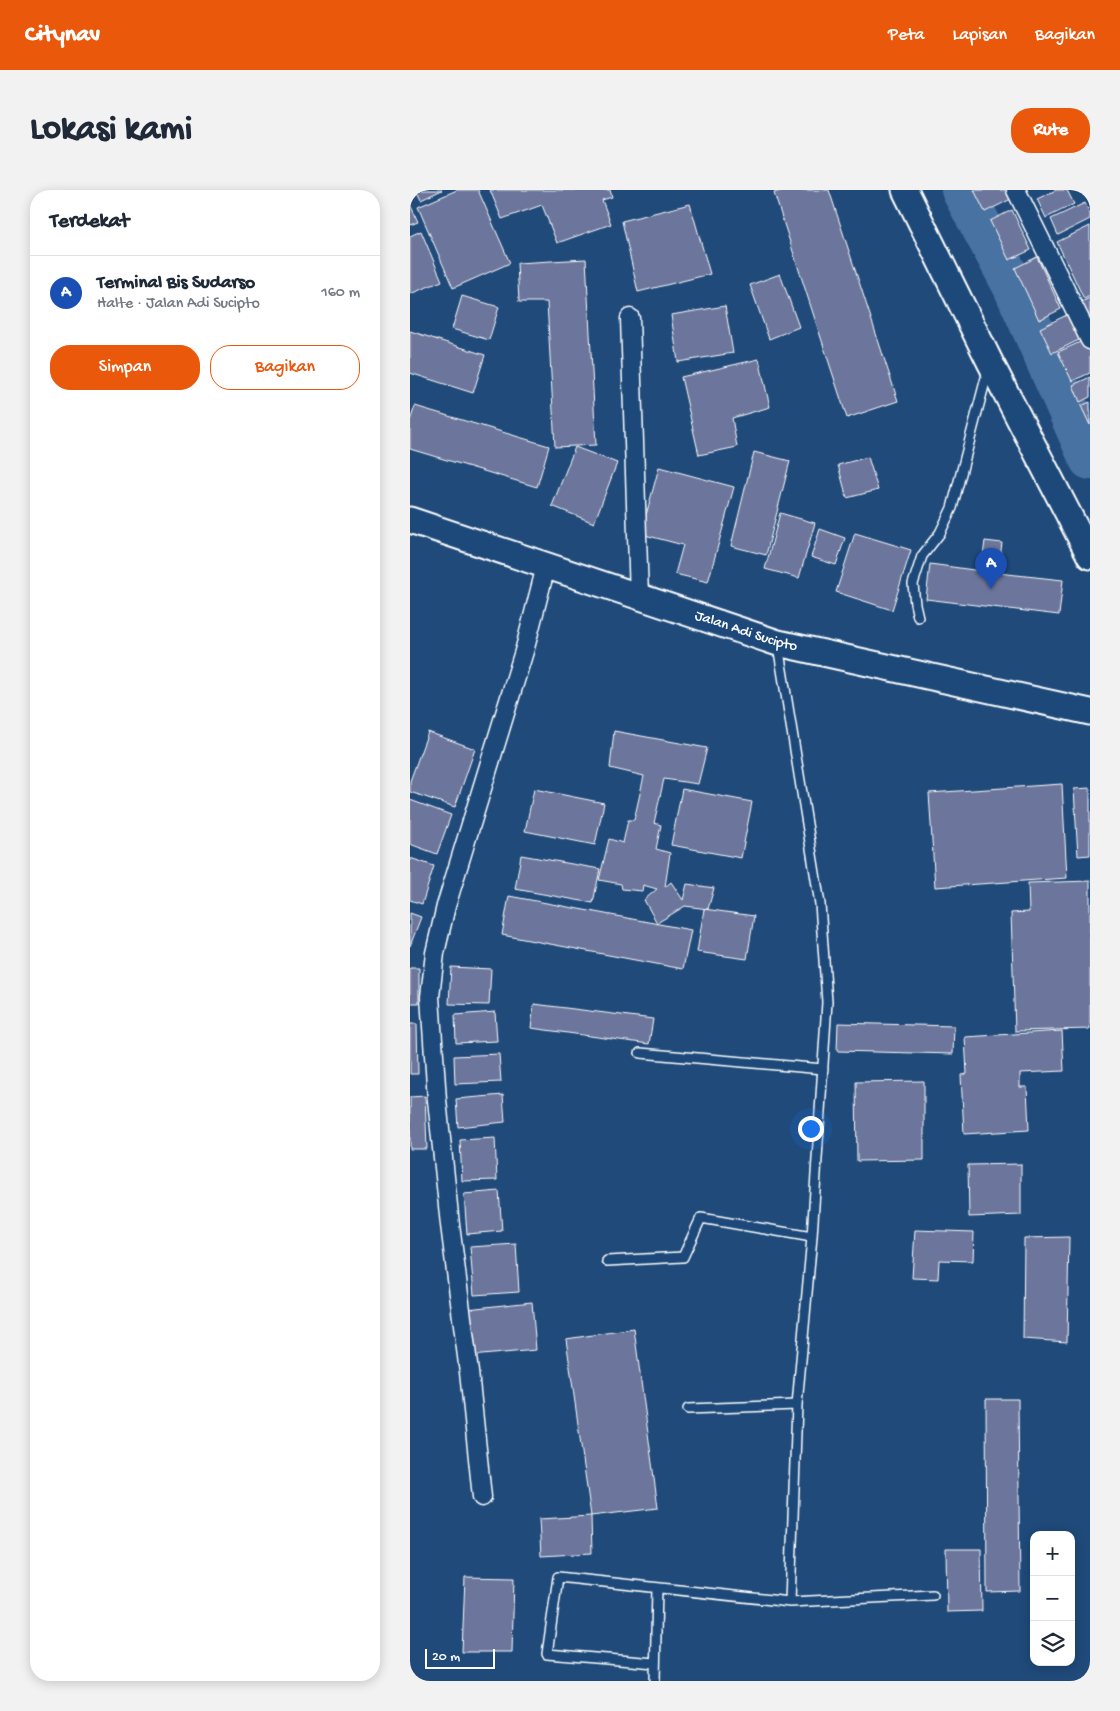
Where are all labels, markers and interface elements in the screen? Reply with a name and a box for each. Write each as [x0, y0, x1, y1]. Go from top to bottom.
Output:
text: Citynav [25, 21, 100, 50]
text: Peta [888, 25, 925, 46]
text: Lapisan [953, 25, 1007, 46]
text: Bagikan [1035, 25, 1095, 46]
button: Rute [1011, 108, 1090, 153]
text: Lokasi kami [30, 110, 192, 151]
text: Terdekat [50, 210, 129, 235]
text: Terminal Bis Sudarso [97, 272, 255, 295]
text: A [61, 284, 71, 303]
text: 160 m [321, 284, 360, 303]
text: Halte · Jalan Adi Sucipto [97, 295, 260, 314]
button: Simpan [50, 345, 200, 390]
button: Bagikan [210, 345, 360, 390]
pin: A [975, 548, 1007, 589]
street label: Jalan Adi Sucipto [692, 607, 799, 656]
your location [798, 1116, 824, 1142]
map controls [1030, 1531, 1075, 1666]
button: + [1030, 1531, 1075, 1576]
button: − [1030, 1576, 1075, 1621]
button: layers [1030, 1621, 1075, 1666]
scale bar [425, 1646, 495, 1669]
text: 20 m [432, 1649, 460, 1666]

